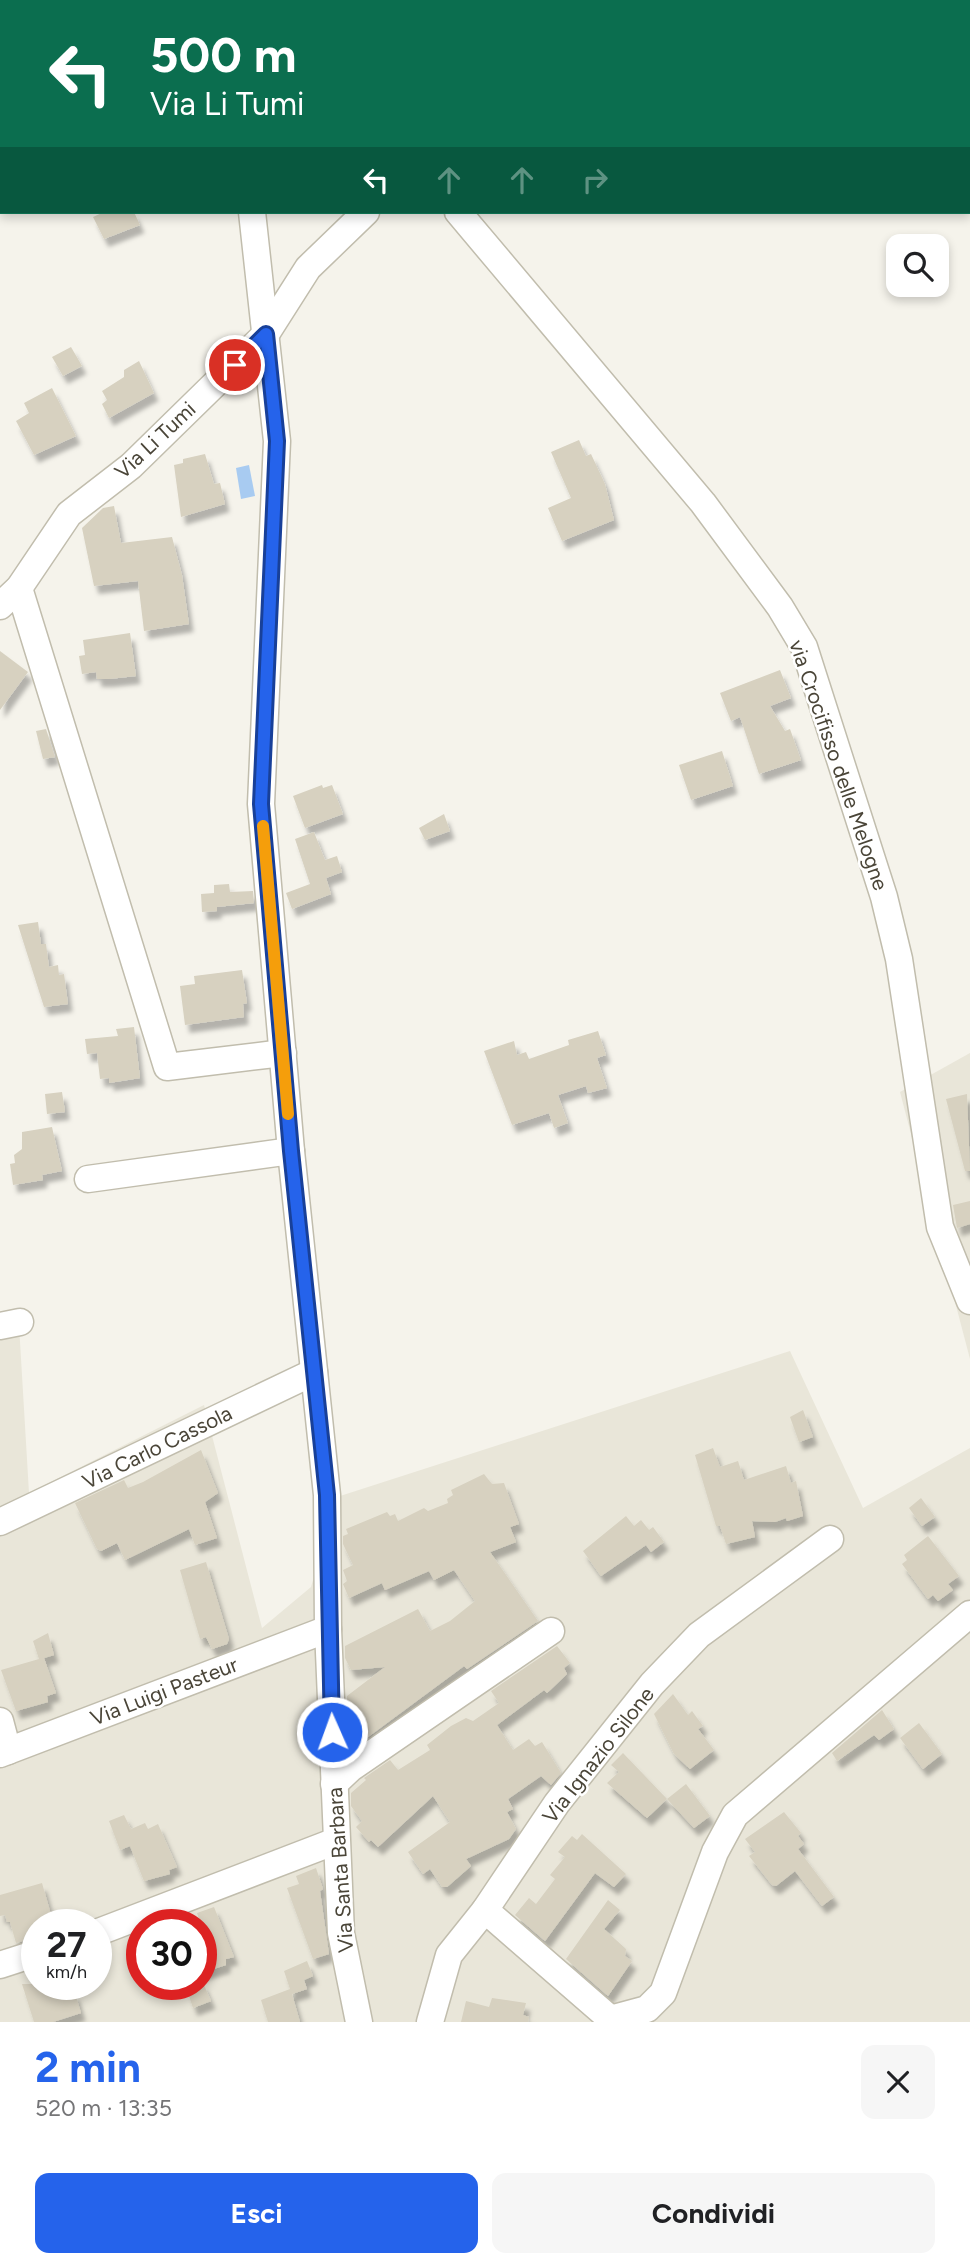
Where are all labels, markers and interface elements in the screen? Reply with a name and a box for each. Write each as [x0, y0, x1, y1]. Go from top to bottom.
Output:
text: 500 m [150, 25, 296, 84]
icon: left [35, 28, 126, 119]
text: Via Li Tumi [150, 85, 304, 123]
icon: left [357, 161, 395, 199]
icon: ahead [430, 161, 468, 199]
icon: ahead [503, 161, 541, 199]
icon: right [576, 161, 614, 199]
map controls [886, 234, 949, 297]
button: search [886, 234, 949, 297]
pin [205, 335, 265, 395]
icon: arrive [216, 346, 254, 384]
street label: Via Li Tumi [109, 396, 201, 484]
street label: via Crocifisso delle Melogne [784, 637, 894, 893]
street label: Via Carlo Cassola [78, 1400, 236, 1494]
street label: Via Luigi Pasteur [87, 1651, 241, 1731]
street label: Via Ignazio Silone [537, 1682, 659, 1828]
position arrow [295, 1695, 369, 1769]
street label: Via Santa Barbara [322, 1786, 358, 1954]
speed limit sign: 30 [126, 1909, 217, 2000]
text: 27 [47, 1924, 86, 1966]
text: km/h [46, 1961, 87, 1983]
text: 2 min [35, 2042, 141, 2093]
button: close [861, 2045, 935, 2119]
text: 520 m · 13:35 [35, 2094, 172, 2122]
button: Esci [35, 2173, 478, 2253]
button: Condividi [492, 2173, 935, 2253]

